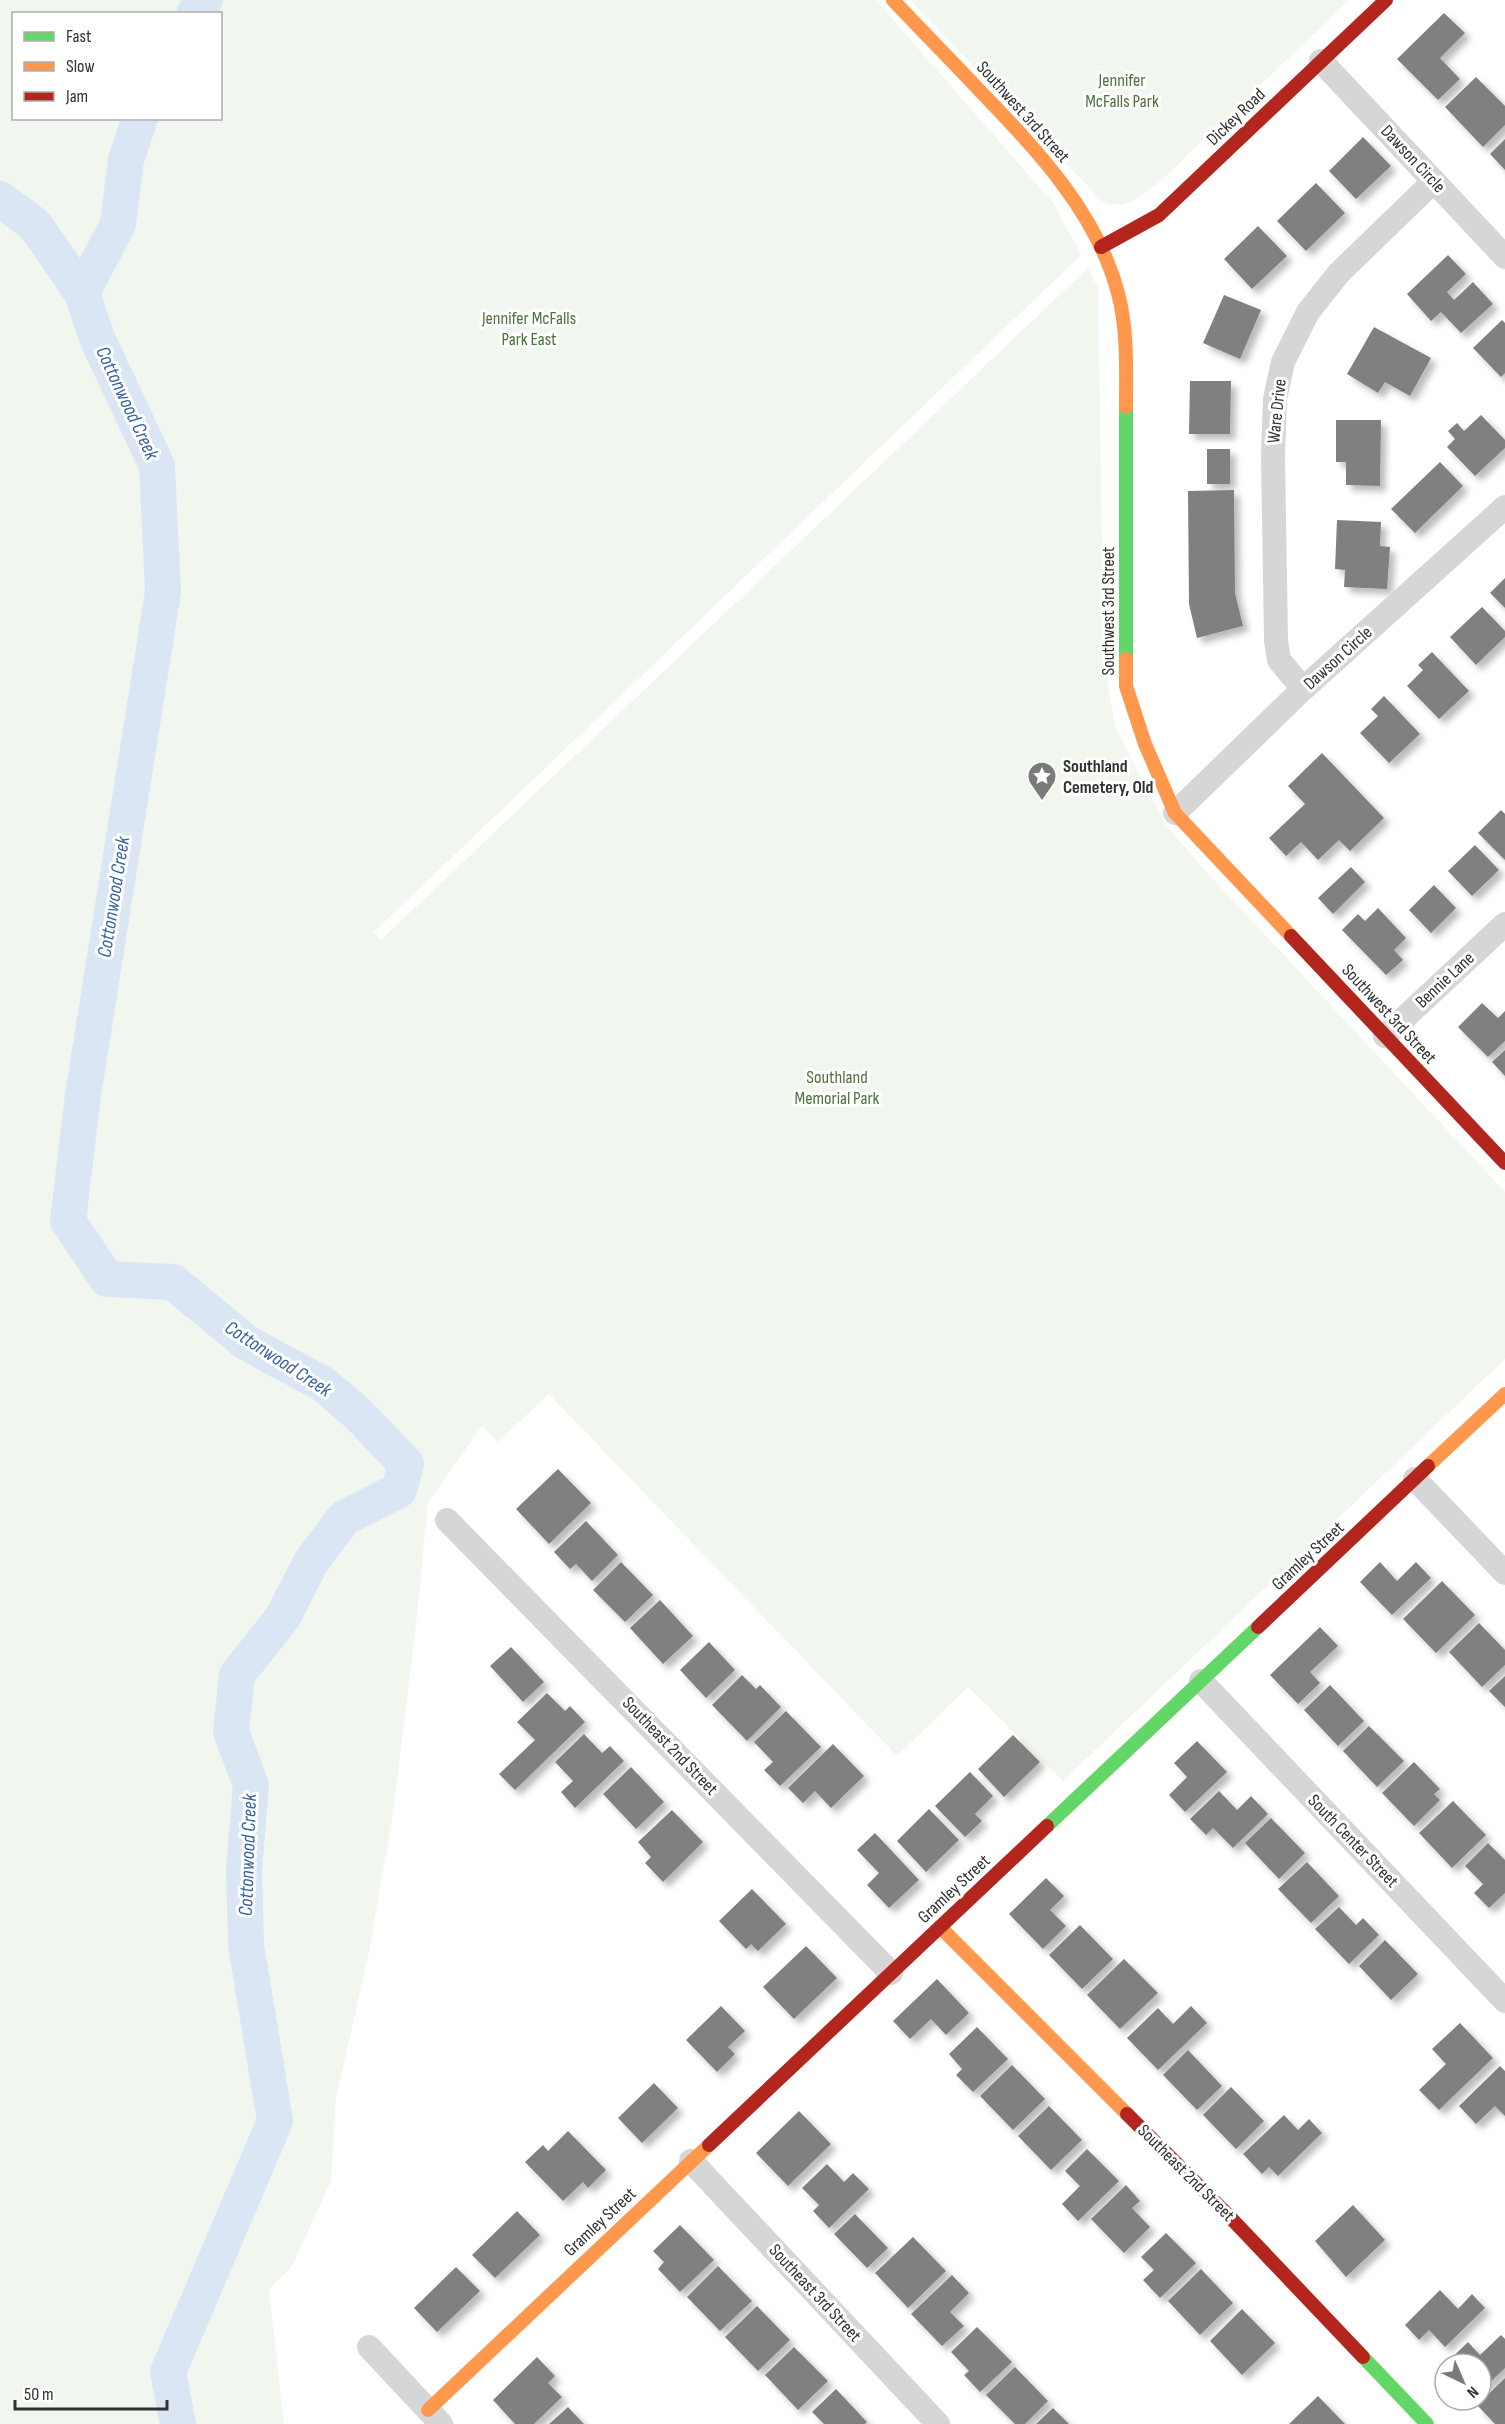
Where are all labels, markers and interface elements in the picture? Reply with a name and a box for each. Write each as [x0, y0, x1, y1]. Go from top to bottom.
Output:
legend [12, 12, 222, 120]
text: Fast [66, 26, 92, 47]
text: Slow [66, 56, 95, 77]
street label: Southwest 3rd Street [972, 57, 1074, 167]
park label: Jennifer McFalls Park [1085, 70, 1159, 112]
street label: Dickey Road [1202, 84, 1270, 150]
text: Jam [65, 86, 88, 107]
street label: Dawson Circle [1376, 121, 1450, 197]
park label: Jennifer McFalls Park East [481, 308, 576, 350]
water label: Cottonwood Creek [90, 343, 164, 464]
street label: Ware Drive [1263, 378, 1291, 444]
street label: Southwest 3rd Street [1098, 546, 1119, 675]
street label: Dawson Circle [1299, 622, 1377, 694]
place label: Southland Cemetery, Old [1063, 756, 1153, 798]
place icon: Southland Cemetery, Old [1026, 760, 1058, 802]
water label: Cottonwood Creek [93, 834, 135, 959]
street label: Bennie Lane [1411, 948, 1479, 1012]
street label: Southwest 3rd Street [1337, 960, 1441, 1069]
park label: Southland Memorial Park [795, 1067, 880, 1109]
water label: Cottonwood Creek [220, 1316, 336, 1403]
street label: Gramley Street [1268, 1517, 1349, 1595]
street label: Southeast 2nd Street [618, 1693, 722, 1800]
street label: South Center Street [1303, 1790, 1403, 1892]
water label: Cottonwood Creek [234, 1793, 262, 1916]
street label: Gramley Street [914, 1850, 995, 1928]
street label: Southeast 2nd Street [1133, 2120, 1239, 2226]
street label: Gramley Street [560, 2183, 641, 2261]
street label: Southeast 3rd Street [764, 2240, 866, 2346]
north arrow [1433, 2352, 1493, 2412]
scale bar [15, 2373, 166, 2411]
text: N [1463, 2382, 1482, 2402]
text: 50 m [24, 2384, 54, 2405]

